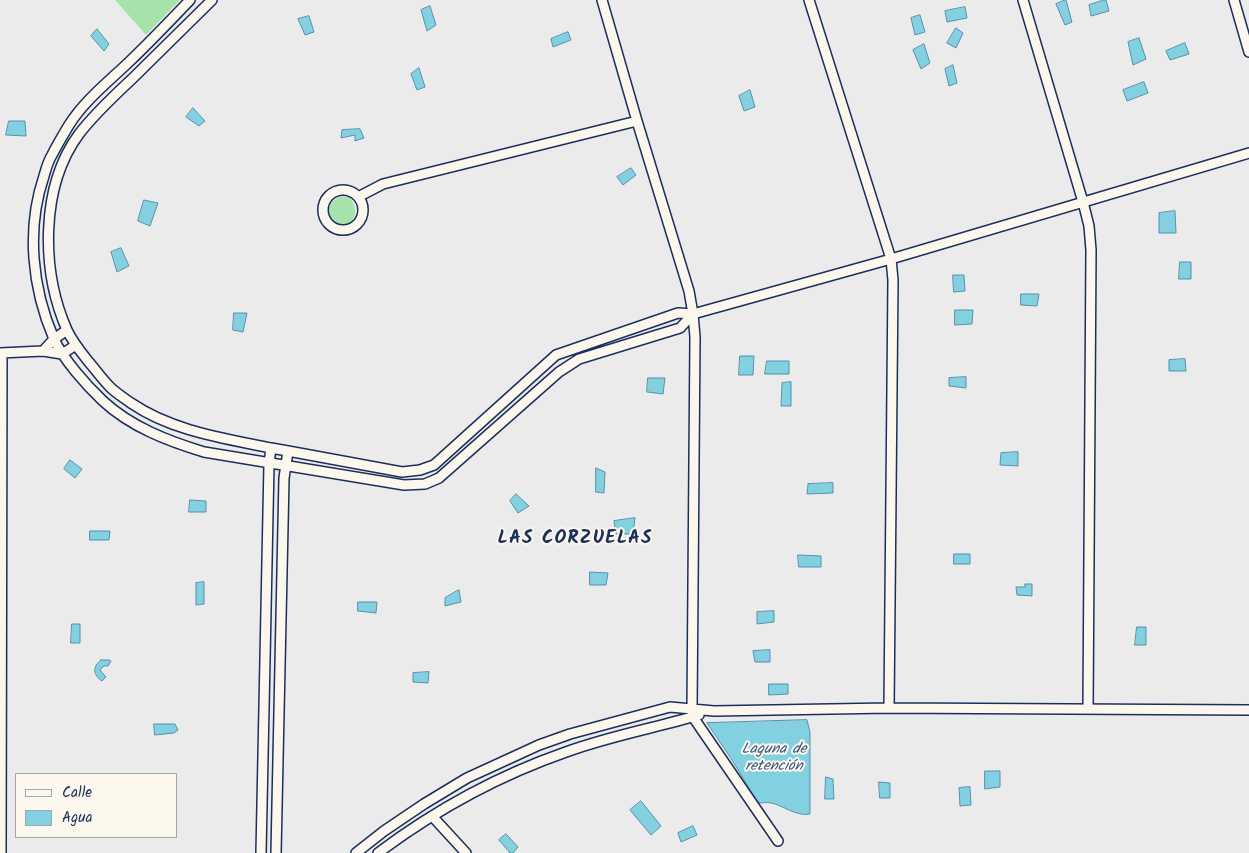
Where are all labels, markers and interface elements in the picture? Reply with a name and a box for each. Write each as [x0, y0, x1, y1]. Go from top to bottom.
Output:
district label: LAS CORZUELAS [496, 529, 654, 551]
water label: Laguna de retención [742, 741, 806, 776]
legend [15, 773, 178, 838]
text: Calle [62, 781, 92, 805]
text: Agua [62, 806, 93, 830]

